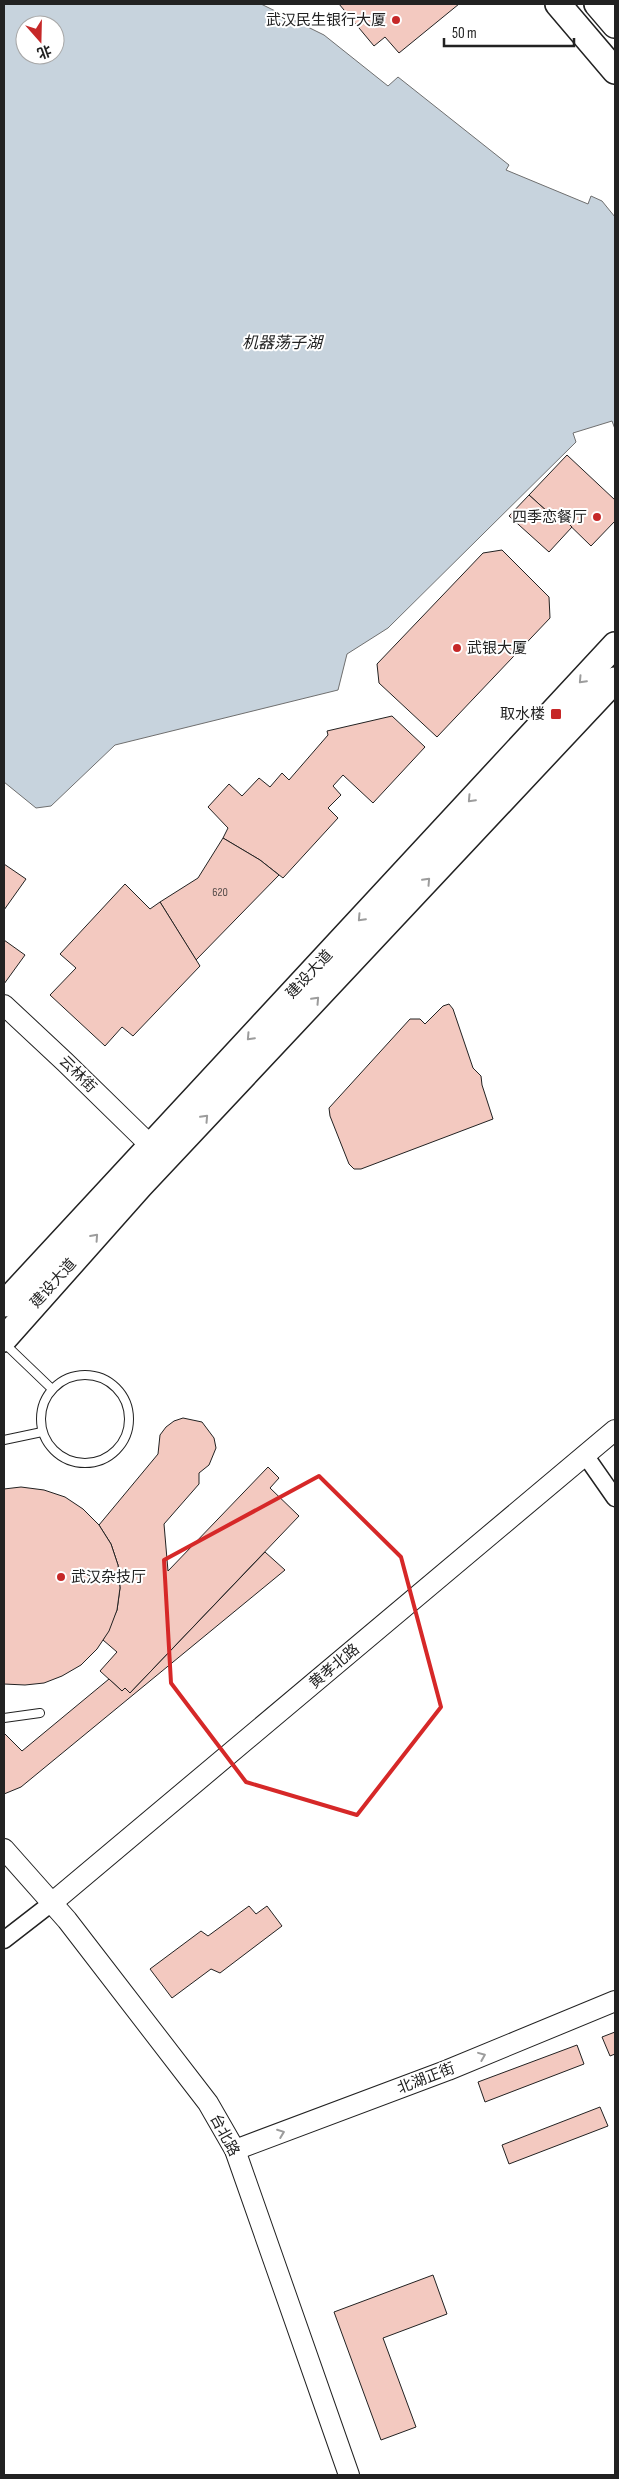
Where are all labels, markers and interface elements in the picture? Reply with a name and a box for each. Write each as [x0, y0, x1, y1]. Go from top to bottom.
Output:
place label: 武汉民生银行大厦 [266, 11, 386, 30]
marker: 武汉民生银行大厦 [390, 14, 402, 26]
north arrow [15, 15, 65, 65]
scale bar [444, 15, 574, 47]
text: 50 m [452, 24, 477, 43]
text: 北 [35, 41, 54, 62]
water label: 机器荡子湖 [242, 334, 325, 353]
place label: 四季恋餐厅 [512, 508, 587, 527]
marker: 四季恋餐厅 [591, 511, 603, 523]
place label: 武银大厦 [467, 639, 527, 658]
marker: 武银大厦 [451, 642, 463, 654]
one-way arrow [579, 675, 588, 684]
place label: 取水楼 [500, 705, 545, 724]
marker: 取水楼 [549, 707, 563, 721]
one-way arrow [468, 794, 477, 803]
one-way arrow [421, 877, 430, 886]
house number: 620 [212, 885, 228, 900]
one-way arrow [358, 913, 367, 922]
street label: 建设大道 [282, 946, 337, 1003]
one-way arrow [310, 996, 319, 1005]
one-way arrow [247, 1031, 256, 1040]
street label: 云林街 [55, 1052, 100, 1097]
one-way arrow [199, 1115, 208, 1124]
one-way arrow [89, 1234, 98, 1243]
street label: 建设大道 [26, 1255, 81, 1312]
place label: 武汉杂技厅 [71, 1568, 146, 1587]
marker: 武汉杂技厅 [55, 1571, 67, 1583]
street label: 黄孝北路 [305, 1640, 363, 1693]
one-way arrow [477, 2051, 485, 2061]
street label: 北湖正街 [395, 2059, 458, 2098]
street label: 台北路 [206, 2111, 244, 2160]
one-way arrow [276, 2129, 285, 2139]

